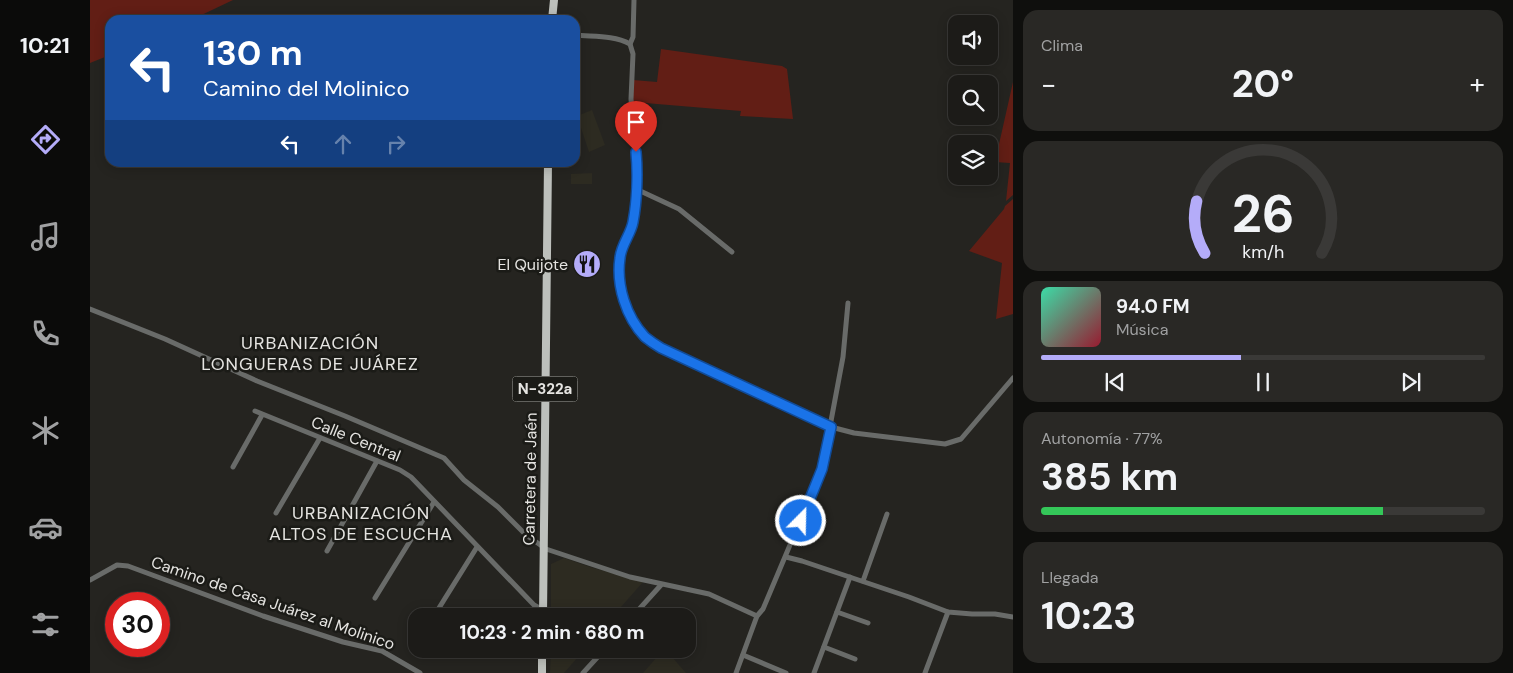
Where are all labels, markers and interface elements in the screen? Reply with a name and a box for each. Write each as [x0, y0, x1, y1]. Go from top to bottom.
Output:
map controls [948, 15, 998, 185]
button: sound [948, 15, 998, 65]
text: 130 m [203, 30, 303, 76]
text: 10:21 [20, 31, 70, 60]
icon: left [120, 35, 185, 100]
text: Clima [1041, 35, 1083, 56]
text: 20° [1232, 59, 1294, 109]
text: − [1041, 66, 1056, 103]
text: + [1470, 66, 1485, 103]
text: Camino del Molinico [203, 74, 409, 103]
button: search [948, 75, 998, 125]
pin [615, 101, 657, 152]
icon: arrive [622, 108, 650, 136]
icon: directions [28, 122, 63, 157]
icon: left [276, 130, 304, 158]
icon: ahead [329, 130, 357, 158]
icon: right [382, 130, 410, 158]
button: layers [948, 135, 998, 185]
text: 26 [1232, 180, 1294, 248]
icon: music [28, 219, 63, 254]
text: km/h [1242, 240, 1284, 264]
restaurant icon: El Quijote [572, 249, 602, 279]
place label: El Quijote [498, 254, 568, 275]
text: 94.0 FM [1116, 294, 1190, 319]
icon: phone [28, 316, 63, 351]
text: Música [1116, 319, 1168, 340]
district label: URBANIZACIÓN LONGUERAS DE JUÁREZ [201, 331, 419, 376]
icon: previous [1101, 368, 1129, 396]
icon: pause [1249, 368, 1277, 396]
icon: next [1397, 368, 1425, 396]
road number: N-322a [512, 376, 578, 402]
street label: Calle Central [308, 411, 404, 467]
street label: Carretera de Jaén [518, 412, 542, 546]
icon: climate [28, 413, 63, 448]
text: Autonomía · 77% [1041, 428, 1163, 449]
text: 385 km [1041, 452, 1178, 502]
position arrow [774, 494, 826, 546]
district label: URBANIZACIÓN ALTOS DE ESCUCHA [269, 501, 453, 546]
icon: car [28, 510, 63, 545]
street label: Camino de Casa Juárez al Molinico [148, 551, 398, 655]
text: Llegada [1041, 567, 1098, 588]
text: 10:23 [1041, 591, 1136, 641]
speed limit sign: 30 [105, 592, 170, 657]
icon: filters [28, 607, 63, 642]
text: 10:23 · 2 min · 680 m [459, 620, 645, 645]

